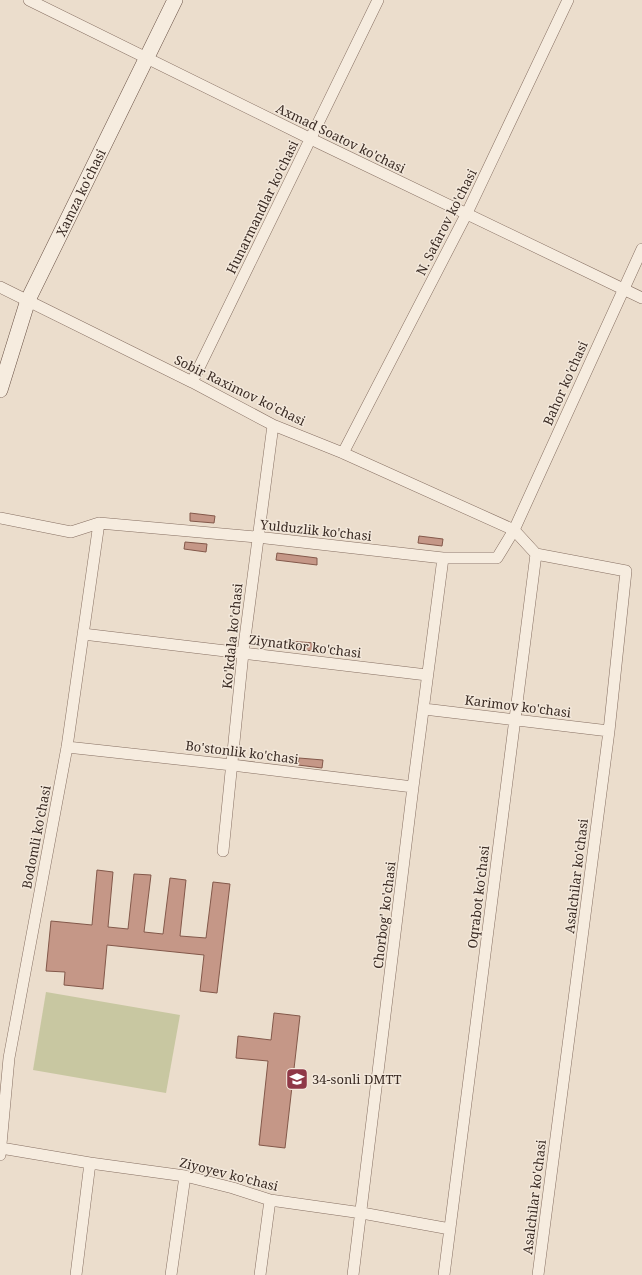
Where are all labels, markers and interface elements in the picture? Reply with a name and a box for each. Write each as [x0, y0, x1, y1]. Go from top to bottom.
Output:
street label: Axmad Soatov ko'chasi [273, 99, 409, 177]
street label: Hunarmandlar ko'chasi [222, 137, 302, 277]
street label: Xamza ko'chasi [52, 146, 110, 239]
street label: N. Safarov ko'chasi [411, 166, 481, 278]
street label: Bahor ko'chasi [538, 338, 592, 428]
street label: Sobir Raximov ko'chasi [171, 350, 309, 430]
street label: Yulduzlik ko'chasi [258, 515, 373, 545]
street label: Ko'kdala ko'chasi [218, 582, 246, 690]
street label: Ziynatkor ko'chasi [248, 630, 362, 662]
street label: Karimov ko'chasi [464, 691, 572, 721]
street label: Bo'stonlik ko'chasi [184, 736, 300, 768]
street label: Bodomli ko'chasi [17, 784, 55, 890]
street label: Asalchilar ko'chasi [560, 818, 592, 934]
street label: Oqrabot ko'chasi [463, 844, 493, 950]
street label: Chorbog' ko'chasi [368, 860, 400, 970]
school or university icon: 34-sonli DMTT [284, 1066, 310, 1092]
place label: 34-sonli DMTT [312, 1070, 401, 1088]
street label: Asalchilar ko'chasi [518, 1139, 550, 1255]
street label: Ziyoyev ko'chasi [178, 1153, 280, 1195]

